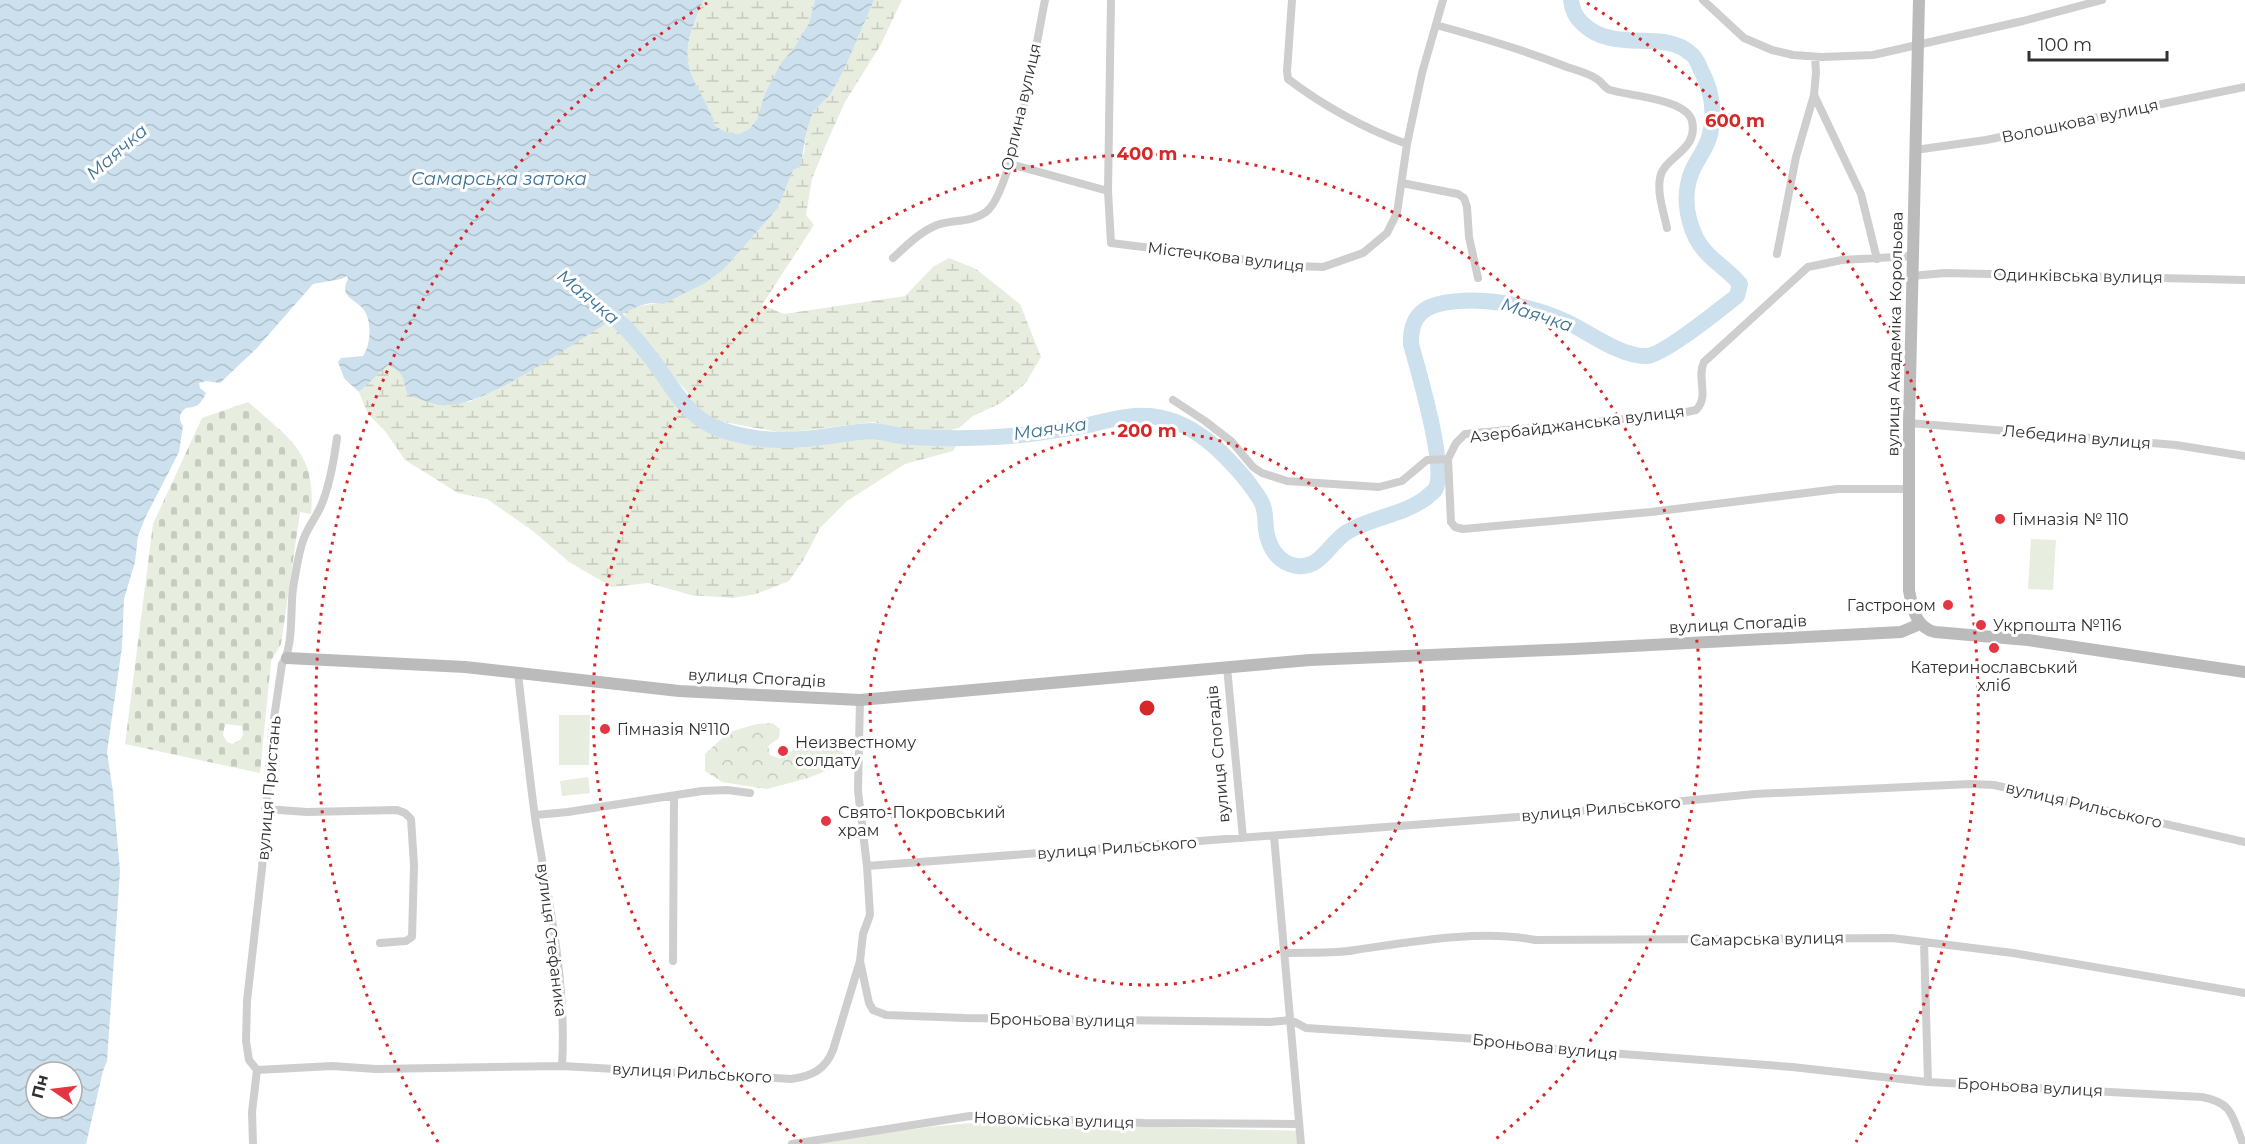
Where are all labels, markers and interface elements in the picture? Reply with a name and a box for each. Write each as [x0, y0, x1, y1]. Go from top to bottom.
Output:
scale bar [2029, 24, 2167, 62]
text: 100 m [2038, 34, 2092, 56]
street label: Орлина вулиця [997, 42, 1045, 172]
street label: Волошкова вулиця [2000, 95, 2160, 147]
text: 600 m [1705, 110, 1765, 132]
water label: Маячка [82, 119, 152, 185]
text: 400 m [1117, 143, 1177, 165]
water label: Самарська затока [411, 168, 587, 190]
street label: вулиця Академіка Корольова [1883, 211, 1907, 457]
street label: Містечкова вулиця [1147, 238, 1305, 276]
water label: Маячка [553, 265, 623, 329]
street label: Одинківська вулиця [1993, 265, 2163, 287]
water label: Маячка [1498, 293, 1576, 337]
street label: Азербайджанська вулиця [1468, 401, 1686, 447]
water label: Маячка [1012, 413, 1088, 445]
text: 200 m [1117, 420, 1177, 442]
street label: Лебедина вулиця [2002, 421, 2152, 453]
place label: Гімназія № 110 [2012, 510, 2129, 529]
marker: Гімназія № 110 [1993, 512, 2007, 526]
place label: Гастроном [1847, 596, 1936, 615]
marker: Гастроном [1941, 598, 1955, 612]
street label: вулиця Спогадів [1669, 611, 1807, 637]
place label: Укрпошта №116 [1993, 616, 2122, 635]
marker: Укрпошта №116 [1974, 618, 1988, 632]
marker: Катеринославський хліб [1987, 641, 2001, 655]
place label: Катеринославський хліб [1910, 658, 2078, 695]
street label: вулиця Спогадів [688, 665, 826, 691]
street label: вулиця Спогадів [1203, 684, 1233, 824]
centre of rings [1137, 698, 1157, 718]
street label: вулиця Пристань [253, 715, 285, 861]
place label: Гімназія №110 [617, 720, 730, 739]
marker: Гімназія №110 [598, 722, 612, 736]
place label: Неизвестному солдату [795, 733, 916, 770]
marker: Неизвестному солдату [776, 744, 790, 758]
street label: вулиця Рильського [2004, 778, 2164, 832]
street label: вулиця Рильського [1520, 793, 1682, 825]
place label: Свято-Покровський храм [838, 803, 1005, 840]
marker: Свято-Покровський храм [819, 814, 833, 828]
street label: вулиця Рильського [1037, 833, 1197, 863]
street label: вулиця Стефаника [533, 862, 571, 1018]
street label: Самарська вулиця [1690, 928, 1844, 950]
street label: Броньова вулиця [989, 1009, 1135, 1031]
street label: Броньова вулиця [1471, 1030, 1619, 1064]
street label: вулиця Рильського [612, 1059, 772, 1087]
north arrow [24, 1060, 84, 1120]
text: Пн [28, 1072, 52, 1100]
street label: Броньова вулиця [1957, 1074, 2103, 1100]
street label: Новоміська вулиця [973, 1108, 1135, 1132]

